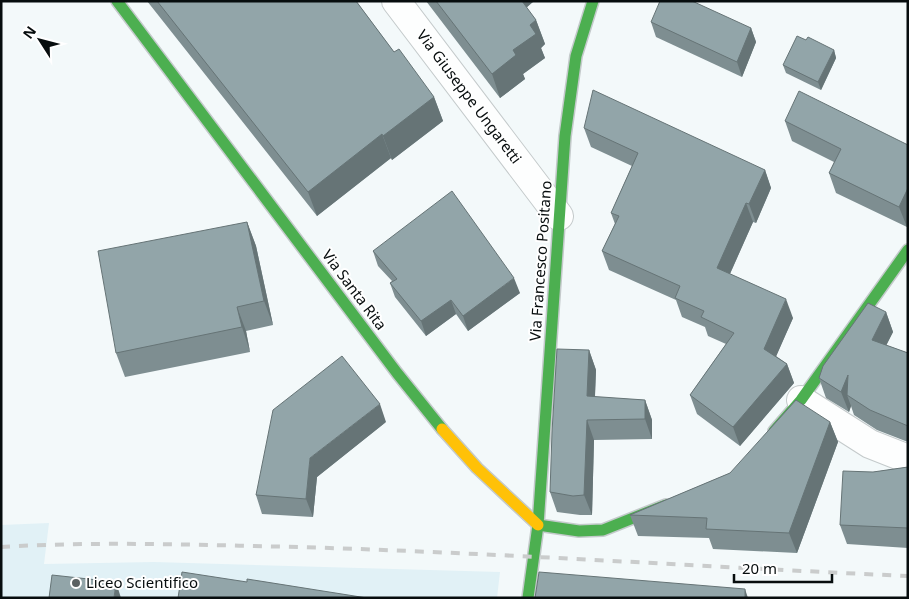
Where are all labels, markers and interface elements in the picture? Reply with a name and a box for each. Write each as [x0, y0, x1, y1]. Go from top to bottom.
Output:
north arrow [15, 15, 65, 65]
text: N [18, 22, 40, 42]
street label: Via Giuseppe Ungaretti [413, 25, 527, 167]
street label: Via Francesco Positano [524, 180, 556, 342]
street label: Via Santa Rita [318, 245, 392, 334]
scale bar [734, 552, 832, 584]
text: 20 m [742, 558, 777, 578]
place label: Liceo Scientifico [86, 572, 198, 592]
marker: Liceo Scientifico [70, 577, 82, 589]

